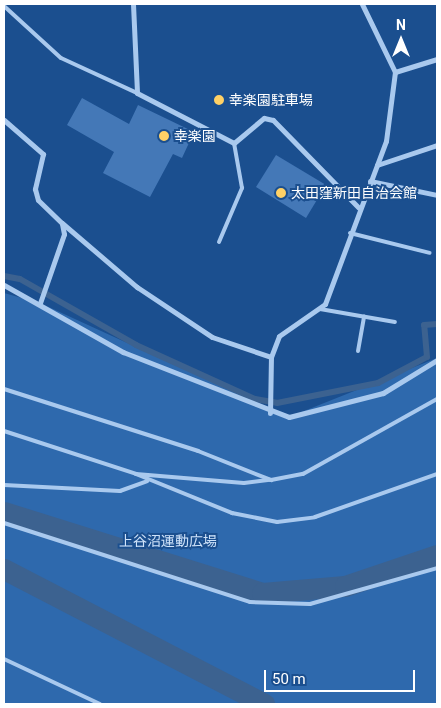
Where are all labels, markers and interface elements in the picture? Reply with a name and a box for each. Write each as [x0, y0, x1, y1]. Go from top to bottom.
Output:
north arrow [376, 15, 426, 65]
text: N [396, 17, 406, 33]
place label: 幸楽園駐車場 [229, 92, 313, 108]
marker: 幸楽園駐車場 [213, 94, 225, 106]
place label: 幸楽園 [174, 128, 216, 144]
marker: 幸楽園 [158, 130, 170, 142]
place label: 太田窪新田自治会館 [291, 185, 417, 201]
marker: 太田窪新田自治会館 [275, 187, 287, 199]
park label: 上谷沼運動広場 [119, 533, 217, 549]
scale bar [266, 660, 417, 692]
text: 50 m [272, 670, 306, 688]

